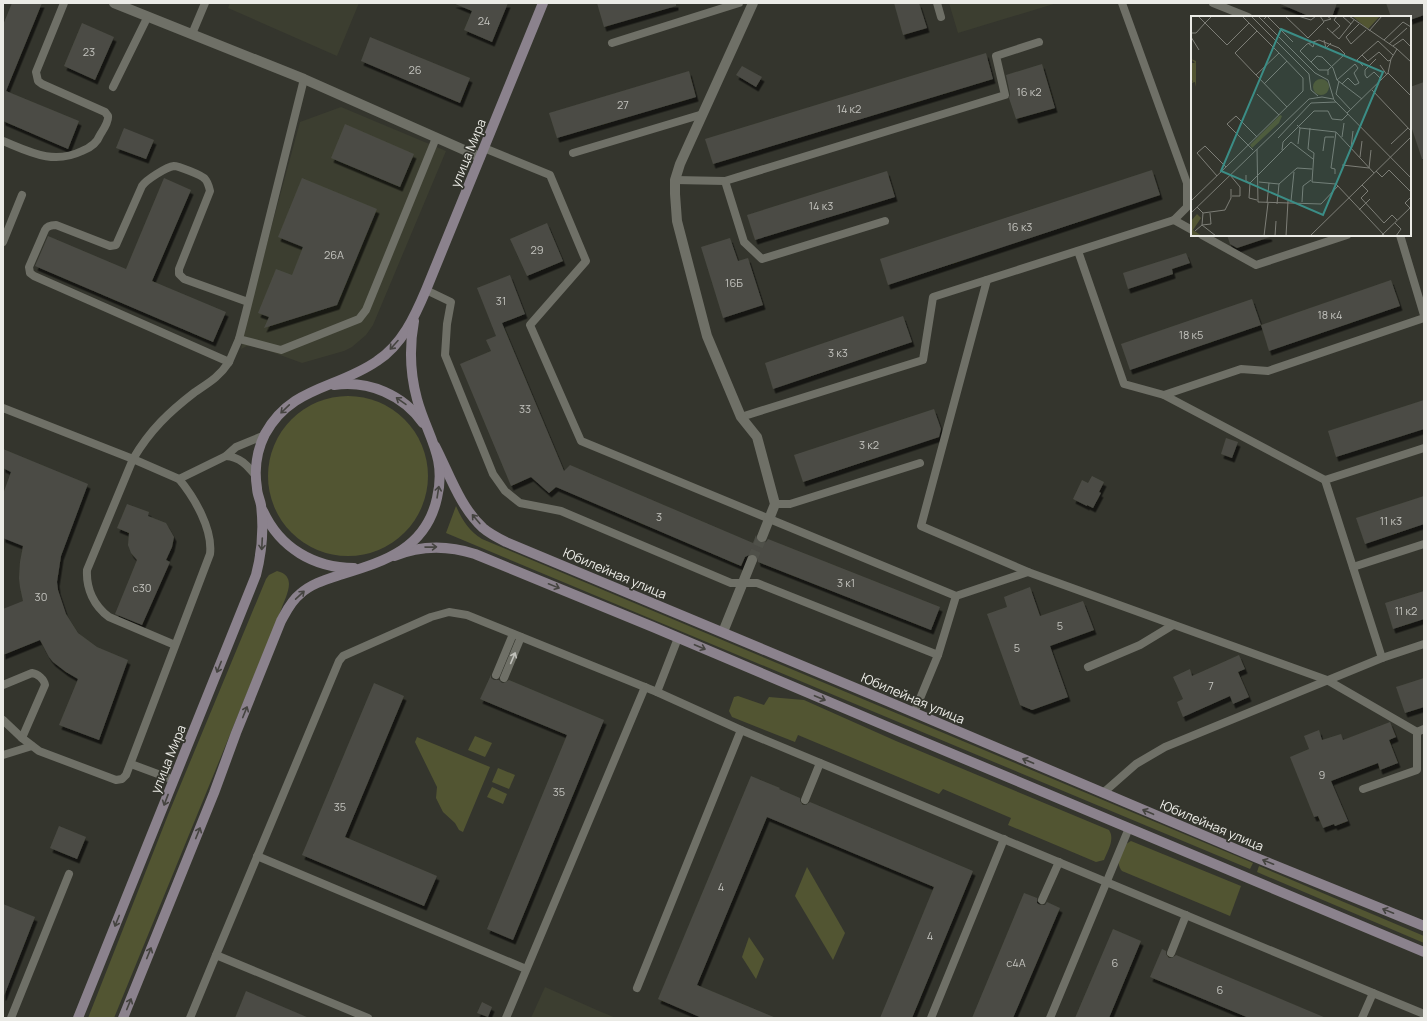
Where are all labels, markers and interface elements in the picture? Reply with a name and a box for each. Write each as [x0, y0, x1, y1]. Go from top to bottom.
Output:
house number: 24 [478, 13, 490, 28]
inset map [1191, 16, 1411, 236]
house number: 23 [83, 44, 95, 59]
house number: 26 [408, 62, 422, 77]
house number: 16 к2 [1016, 84, 1042, 99]
house number: 27 [617, 97, 629, 112]
house number: 14 к2 [837, 101, 861, 116]
street label: улица Мира [446, 116, 490, 190]
house number: 14 к3 [809, 198, 833, 213]
house number: 16 к3 [1008, 219, 1032, 234]
house number: 29 [530, 242, 544, 257]
house number: 26А [324, 247, 344, 262]
house number: 16Б [725, 275, 743, 290]
house number: 31 [496, 293, 506, 308]
house number: 18 к4 [1318, 307, 1342, 322]
house number: 18 к5 [1179, 327, 1203, 342]
one-way arrow [390, 340, 399, 350]
house number: 3 к3 [828, 345, 848, 360]
one-way arrow [396, 397, 407, 405]
house number: 33 [519, 401, 531, 416]
one-way arrow [280, 404, 290, 414]
house number: 3 к2 [859, 437, 879, 452]
one-way arrow [435, 486, 443, 499]
house number: 3 [656, 509, 662, 524]
house number: 11 к3 [1380, 513, 1402, 528]
one-way arrow [471, 514, 480, 525]
one-way arrow [258, 537, 265, 550]
street label: Юбилейная улица [560, 543, 670, 603]
one-way arrow [424, 544, 437, 551]
house number: 3 к1 [837, 575, 855, 590]
house number: с30 [133, 580, 151, 595]
one-way arrow [548, 583, 560, 591]
house number: 30 [35, 589, 47, 604]
one-way arrow [295, 590, 305, 600]
house number: 11 к2 [1395, 603, 1417, 618]
house number: 5 [1057, 618, 1063, 633]
house number: 5 [1014, 640, 1020, 655]
one-way arrow [693, 644, 705, 652]
one-way arrow [510, 652, 517, 664]
one-way arrow [215, 660, 222, 672]
street label: Юбилейная улица [858, 668, 968, 728]
house number: 7 [1208, 678, 1214, 693]
one-way arrow [813, 695, 825, 702]
one-way arrow [241, 706, 249, 718]
street label: улица Мира [146, 722, 190, 796]
one-way arrow [1022, 757, 1034, 764]
house number: 9 [1319, 767, 1326, 782]
house number: 35 [553, 784, 565, 799]
one-way arrow [161, 794, 169, 806]
street label: Юбилейная улица [1157, 795, 1267, 855]
house number: 35 [334, 799, 346, 814]
one-way arrow [1142, 807, 1154, 815]
one-way arrow [195, 827, 202, 839]
one-way arrow [1262, 858, 1274, 865]
house number: 4 [718, 879, 724, 894]
one-way arrow [1382, 907, 1394, 915]
one-way arrow [113, 914, 120, 926]
house number: 4 [927, 928, 933, 943]
one-way arrow [146, 948, 153, 960]
house number: с4А [1006, 955, 1026, 970]
house number: 6 [1112, 955, 1119, 970]
house number: 6 [1217, 982, 1224, 997]
one-way arrow [125, 998, 133, 1010]

